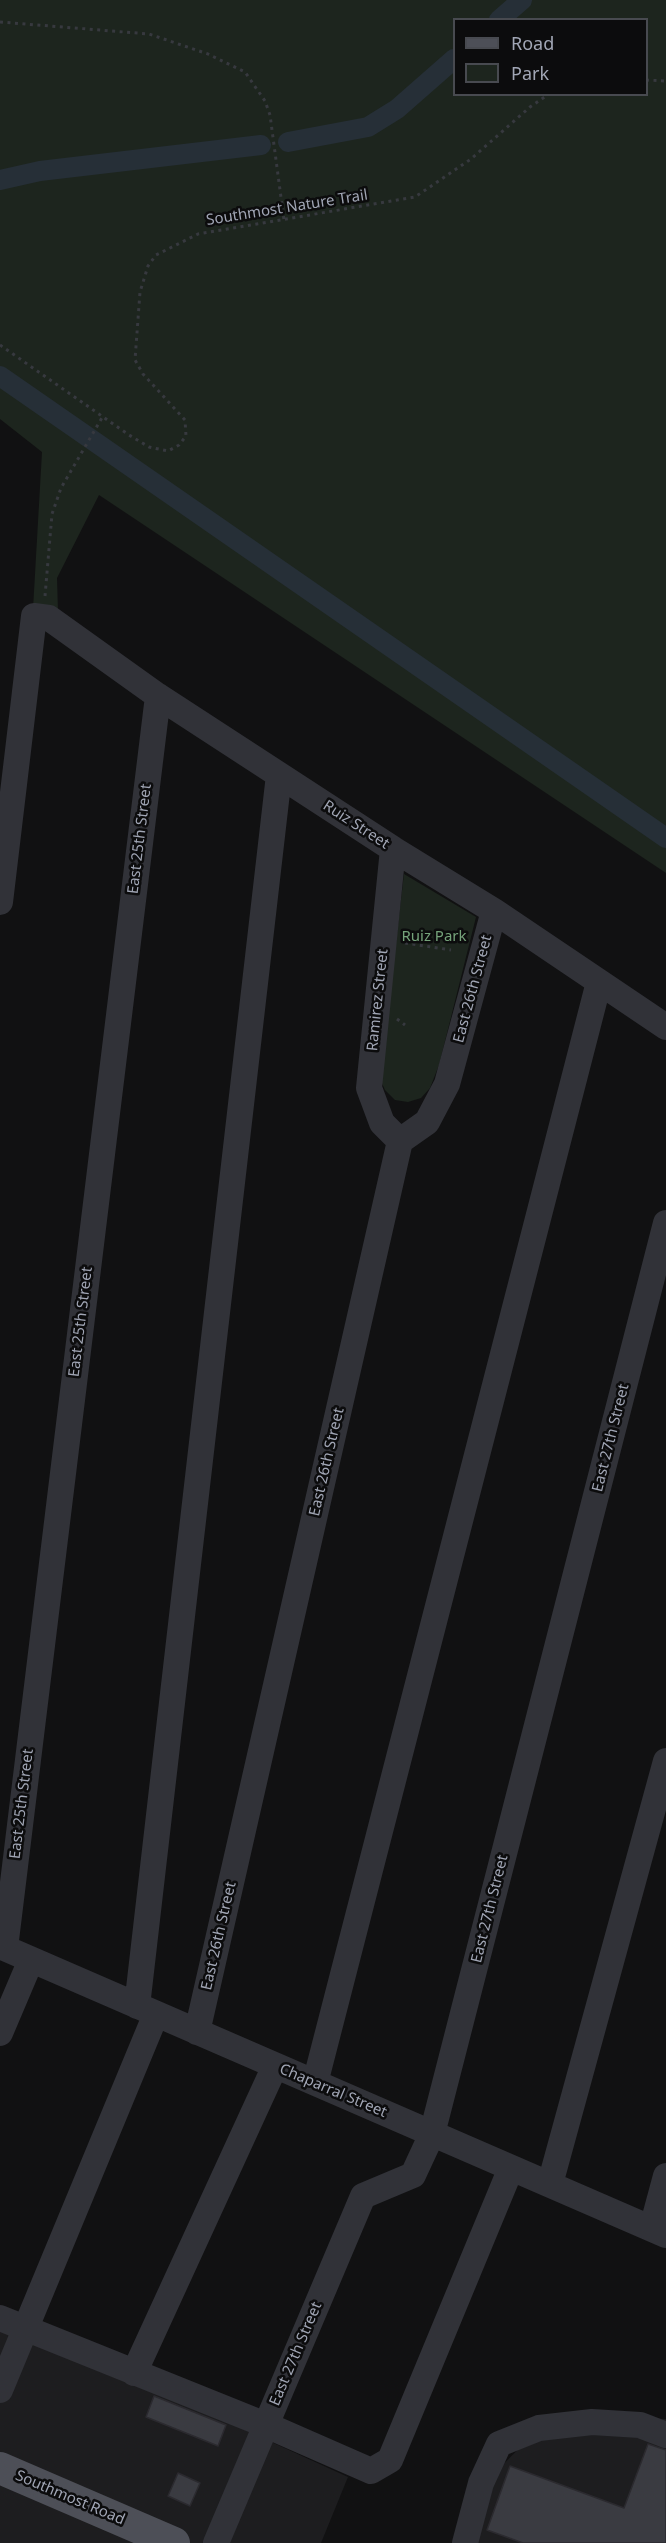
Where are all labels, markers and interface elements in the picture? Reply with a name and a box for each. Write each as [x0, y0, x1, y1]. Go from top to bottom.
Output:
legend [453, 18, 648, 96]
text: Road [511, 31, 554, 55]
text: Park [511, 61, 549, 85]
street label: Southmost Nature Trail [205, 186, 369, 230]
street label: East 25th Street [124, 783, 156, 895]
street label: Ruiz Street [320, 797, 392, 853]
park label: Ruiz Park [401, 928, 467, 946]
street label: East 26th Street [450, 933, 496, 1045]
street label: Ramirez Street [364, 948, 392, 1052]
street label: East 25th Street [65, 1266, 97, 1378]
street label: East 27th Street [589, 1382, 633, 1494]
street label: East 26th Street [306, 1406, 348, 1518]
street label: East 25th Street [6, 1748, 38, 1860]
street label: East 27th Street [468, 1853, 512, 1965]
street label: East 26th Street [198, 1880, 240, 1992]
street label: Chaparral Street [277, 2060, 389, 2122]
street label: East 27th Street [266, 2299, 326, 2409]
street label: Southmost Road [13, 2467, 127, 2529]

